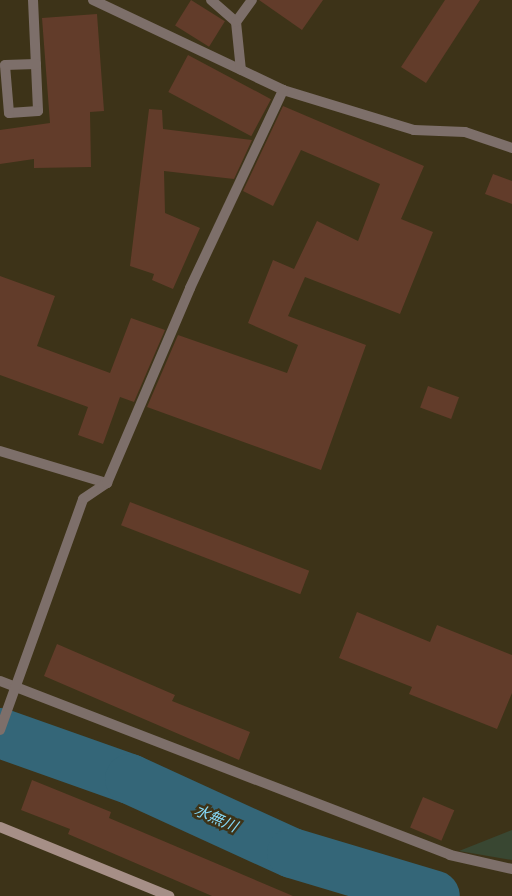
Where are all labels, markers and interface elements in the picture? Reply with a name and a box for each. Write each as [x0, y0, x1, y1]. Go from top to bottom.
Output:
water label: 水無川 [192, 801, 240, 835]

